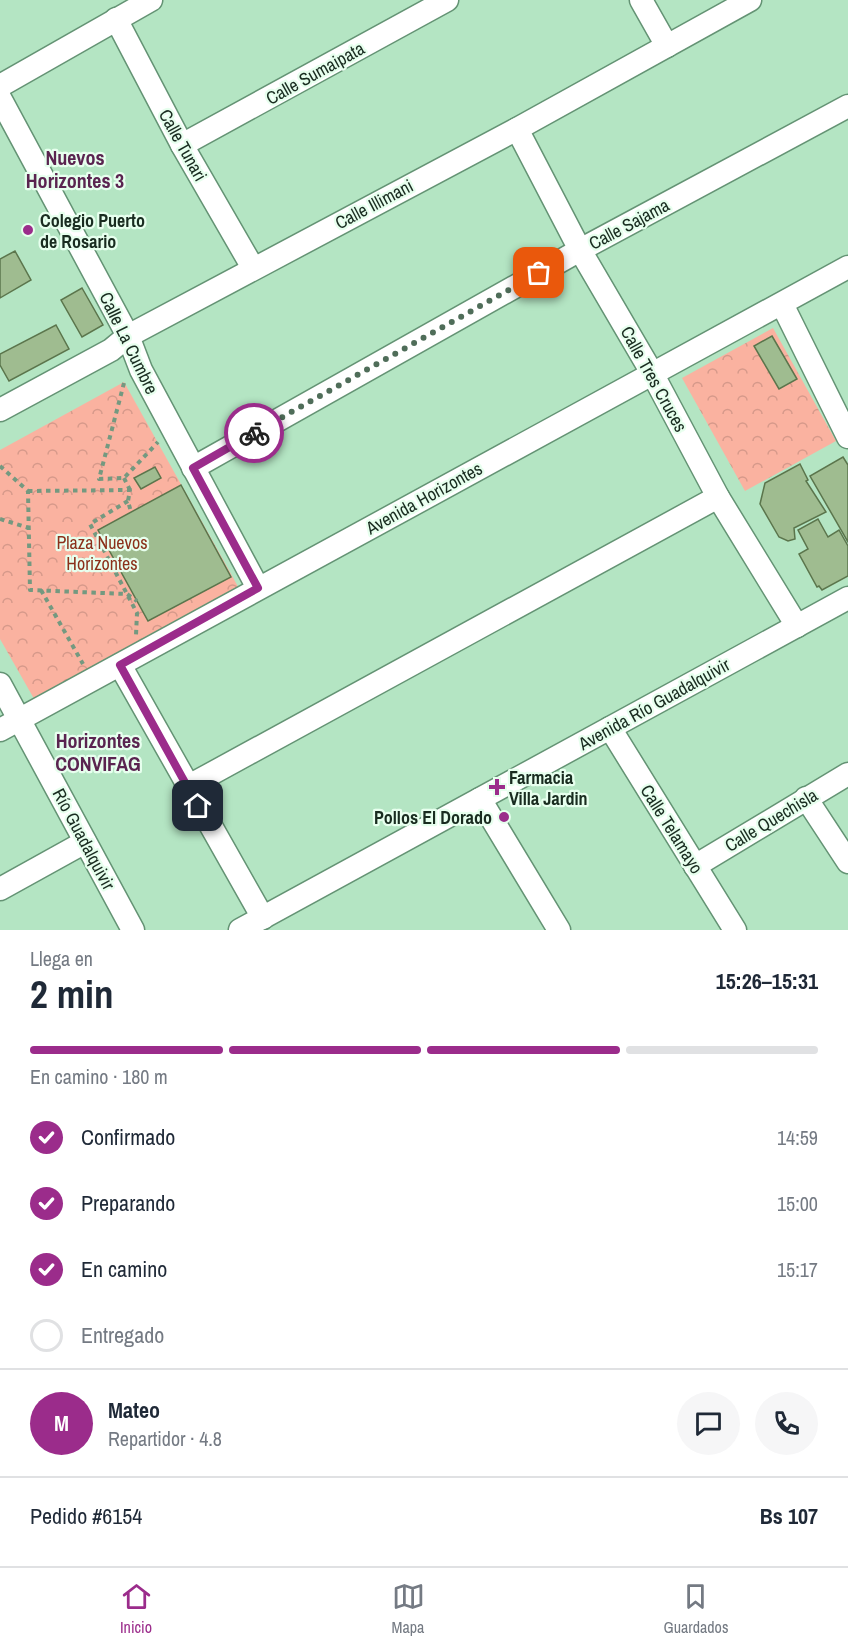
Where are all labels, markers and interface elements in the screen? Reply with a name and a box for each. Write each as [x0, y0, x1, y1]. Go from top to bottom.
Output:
street label: Calle Sumaipata [261, 36, 369, 110]
street label: Calle Tunari [153, 104, 213, 186]
district label: Nuevos Horizontes 3 [26, 144, 124, 194]
street label: Calle Illimani [330, 173, 418, 235]
street label: Calle Sajama [584, 192, 674, 256]
place label: Colegio Puerto de Rosario [40, 208, 145, 254]
marker: Colegio Puerto de Rosario [21, 223, 35, 237]
pin [513, 247, 564, 298]
icon: bag [522, 256, 555, 289]
street label: Calle La Cumbre [93, 288, 165, 398]
street label: Calle Tres Cruces [615, 322, 693, 436]
courier [224, 403, 284, 463]
icon: bike [238, 417, 271, 450]
street label: Avenida Horizontes [360, 456, 487, 541]
park label: Plaza Nuevos Horizontes [56, 530, 148, 576]
street label: Avenida Río Guadalquivir [573, 652, 734, 757]
district label: Horizontes CONVIFAG [55, 727, 141, 777]
place label: Farmacia Villa Jardin [509, 765, 588, 811]
pin [172, 780, 223, 831]
marker: Farmacia Villa Jardin [490, 780, 504, 794]
street label: Calle Telamayo [635, 780, 709, 878]
street label: Calle Quechisla [720, 782, 822, 858]
street label: Río Guadalquivir [47, 784, 121, 894]
icon: home [181, 789, 214, 822]
place label: Pollos El Dorado [374, 805, 492, 830]
marker: Pollos El Dorado [497, 810, 511, 824]
text: Llega en [30, 945, 93, 972]
text: 15:26–15:31 [716, 966, 818, 996]
text: 2 min [30, 968, 114, 1020]
text: En camino · 180 m [30, 1063, 168, 1090]
icon: check [30, 1121, 63, 1154]
text: Confirmado [81, 1122, 175, 1152]
text: 14:59 [777, 1124, 818, 1151]
icon: check [30, 1187, 63, 1220]
text: Preparando [81, 1188, 175, 1218]
text: 15:00 [777, 1190, 818, 1217]
icon: check [30, 1253, 63, 1286]
text: En camino [81, 1254, 167, 1284]
text: 15:17 [777, 1256, 818, 1283]
text: Entregado [81, 1320, 164, 1350]
button: chat [677, 1392, 740, 1455]
button: phone [755, 1392, 818, 1455]
text: Mateo [108, 1395, 160, 1425]
text: M [54, 1408, 69, 1438]
text: Repartidor · 4.8 [108, 1425, 222, 1452]
text: Pedido #6154 [30, 1501, 142, 1531]
text: Bs 107 [760, 1501, 818, 1531]
tab: Inicio [120, 1580, 153, 1638]
tab: Mapa [392, 1580, 425, 1638]
tab: Guardados [664, 1580, 728, 1638]

